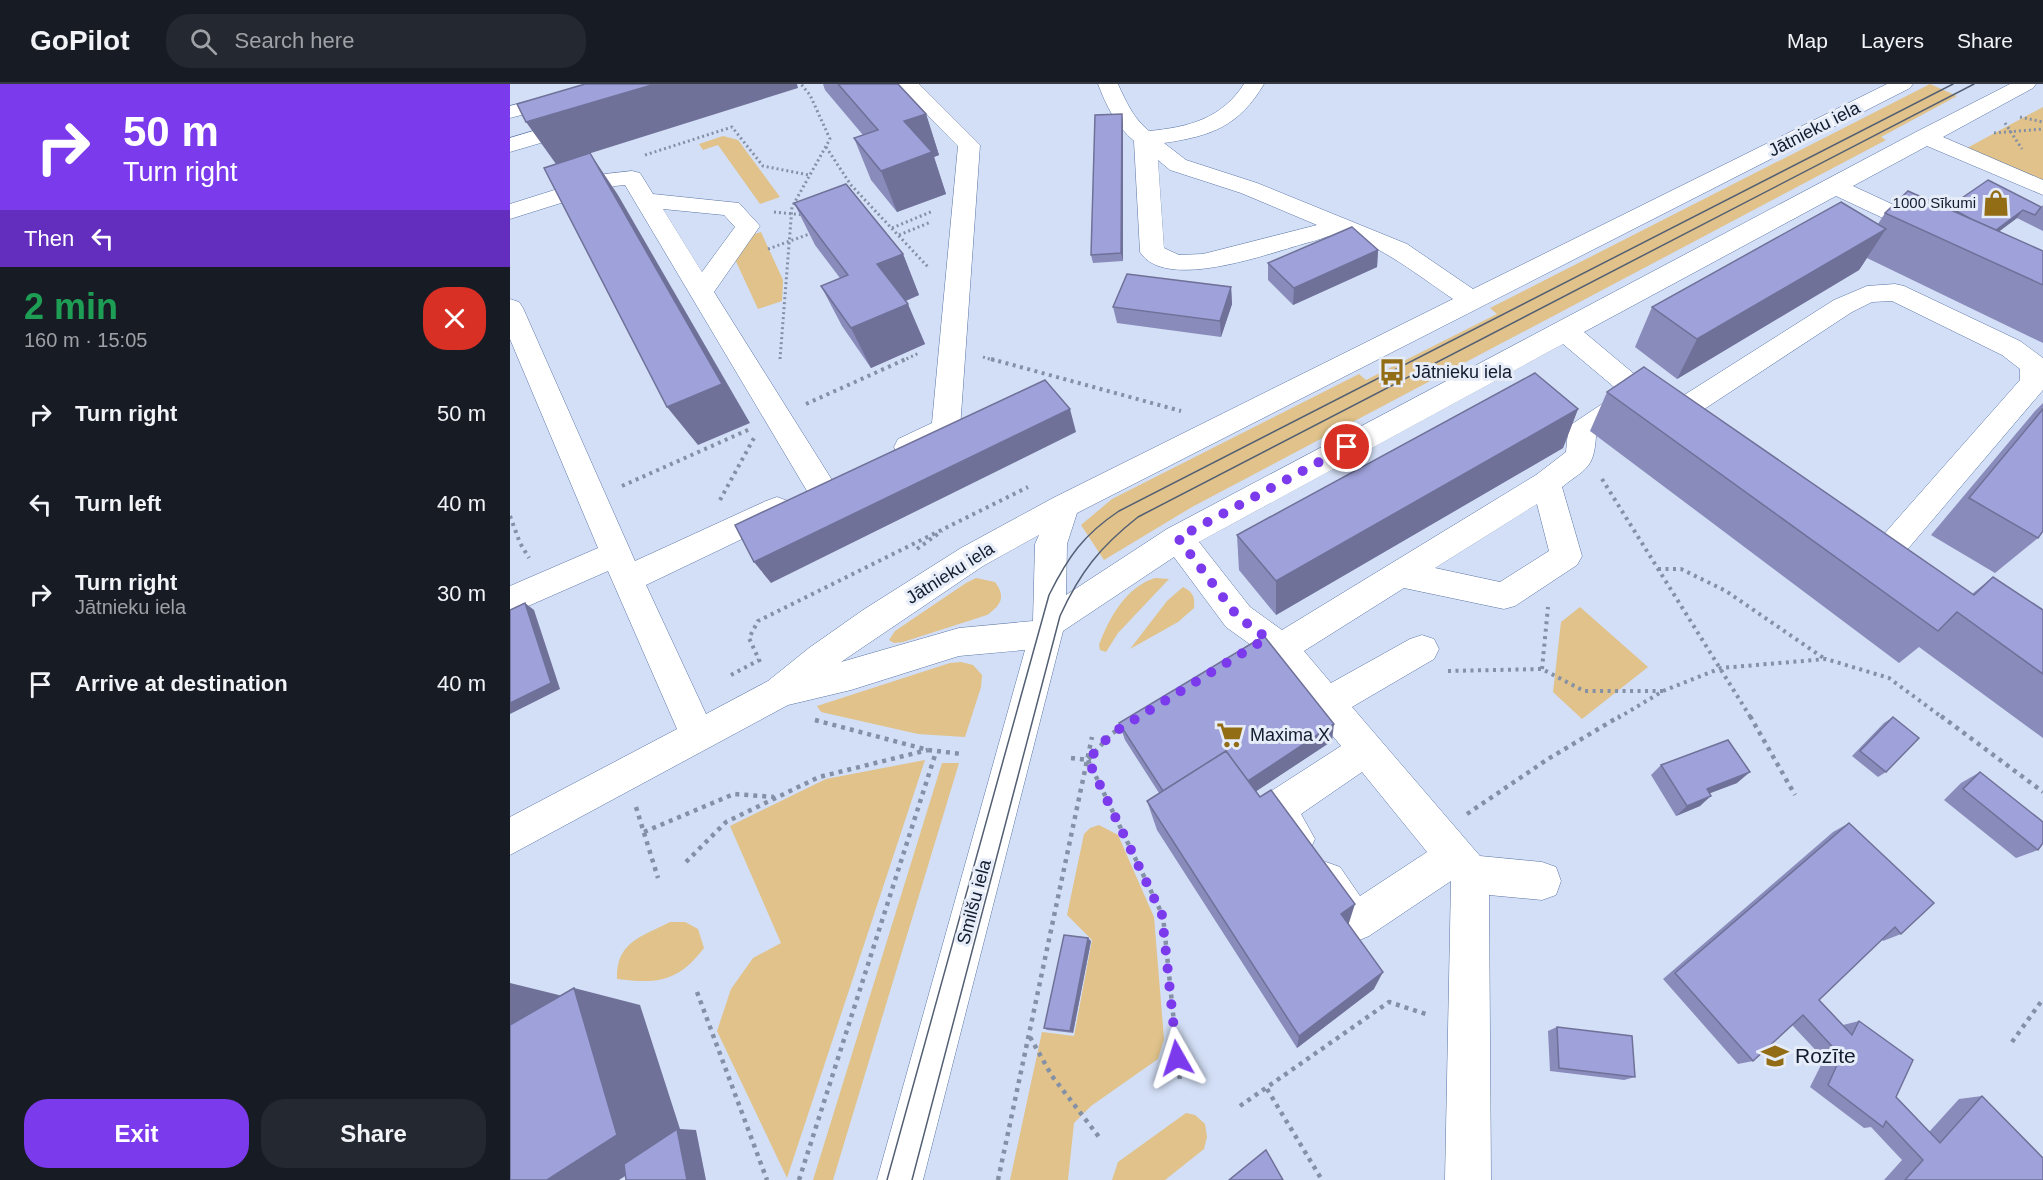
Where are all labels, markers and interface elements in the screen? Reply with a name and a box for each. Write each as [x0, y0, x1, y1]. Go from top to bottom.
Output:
search box [166, 14, 586, 68]
text: GoPilot [30, 25, 130, 56]
icon: search [187, 25, 220, 58]
text: Search here [235, 28, 354, 53]
text: Map [1787, 29, 1828, 52]
text: Layers [1861, 29, 1924, 52]
text: Share [1957, 29, 2013, 52]
street label: Jātnieku iela [1765, 97, 1864, 161]
icon: right [24, 108, 102, 186]
text: 50 m [123, 108, 219, 155]
text: Turn right [123, 157, 238, 187]
shop icon: 1000 Sīkumi [1981, 188, 2011, 218]
place label: 1000 Sīkumi [1893, 194, 1976, 211]
icon: left [86, 222, 119, 255]
text: Then [24, 226, 74, 251]
text: 2 min [24, 286, 118, 327]
button: close [423, 287, 486, 350]
text: 160 m · 15:05 [24, 329, 147, 351]
bus stop icon: Jātnieku iela [1377, 357, 1407, 387]
place label: Jātnieku iela [1412, 362, 1513, 382]
icon: right [24, 398, 57, 431]
text: Turn right [75, 401, 177, 426]
text: 50 m [437, 401, 486, 426]
pin [1321, 421, 1372, 472]
icon: arrive [1330, 430, 1363, 463]
icon: left [24, 488, 57, 521]
text: Turn left [75, 491, 161, 516]
text: 40 m [437, 491, 486, 516]
street label: Jātnieku iela [902, 537, 999, 608]
text: Turn right [75, 570, 177, 595]
icon: right [24, 578, 57, 611]
text: 30 m [437, 581, 486, 606]
text: Jātnieku iela [75, 596, 186, 618]
icon: arrive [24, 668, 57, 701]
text: Arrive at destination [75, 671, 288, 696]
text: 40 m [437, 671, 486, 696]
supermarket icon: Maxima X [1215, 720, 1245, 750]
place label: Maxima X [1250, 725, 1330, 745]
street label: Smilšu iela [953, 856, 995, 947]
position arrow [1145, 1026, 1209, 1090]
school or university icon: Rozīte [1760, 1041, 1790, 1071]
place label: Rozīte [1795, 1044, 1856, 1067]
button: Exit [24, 1099, 249, 1168]
button: Share [261, 1099, 486, 1168]

